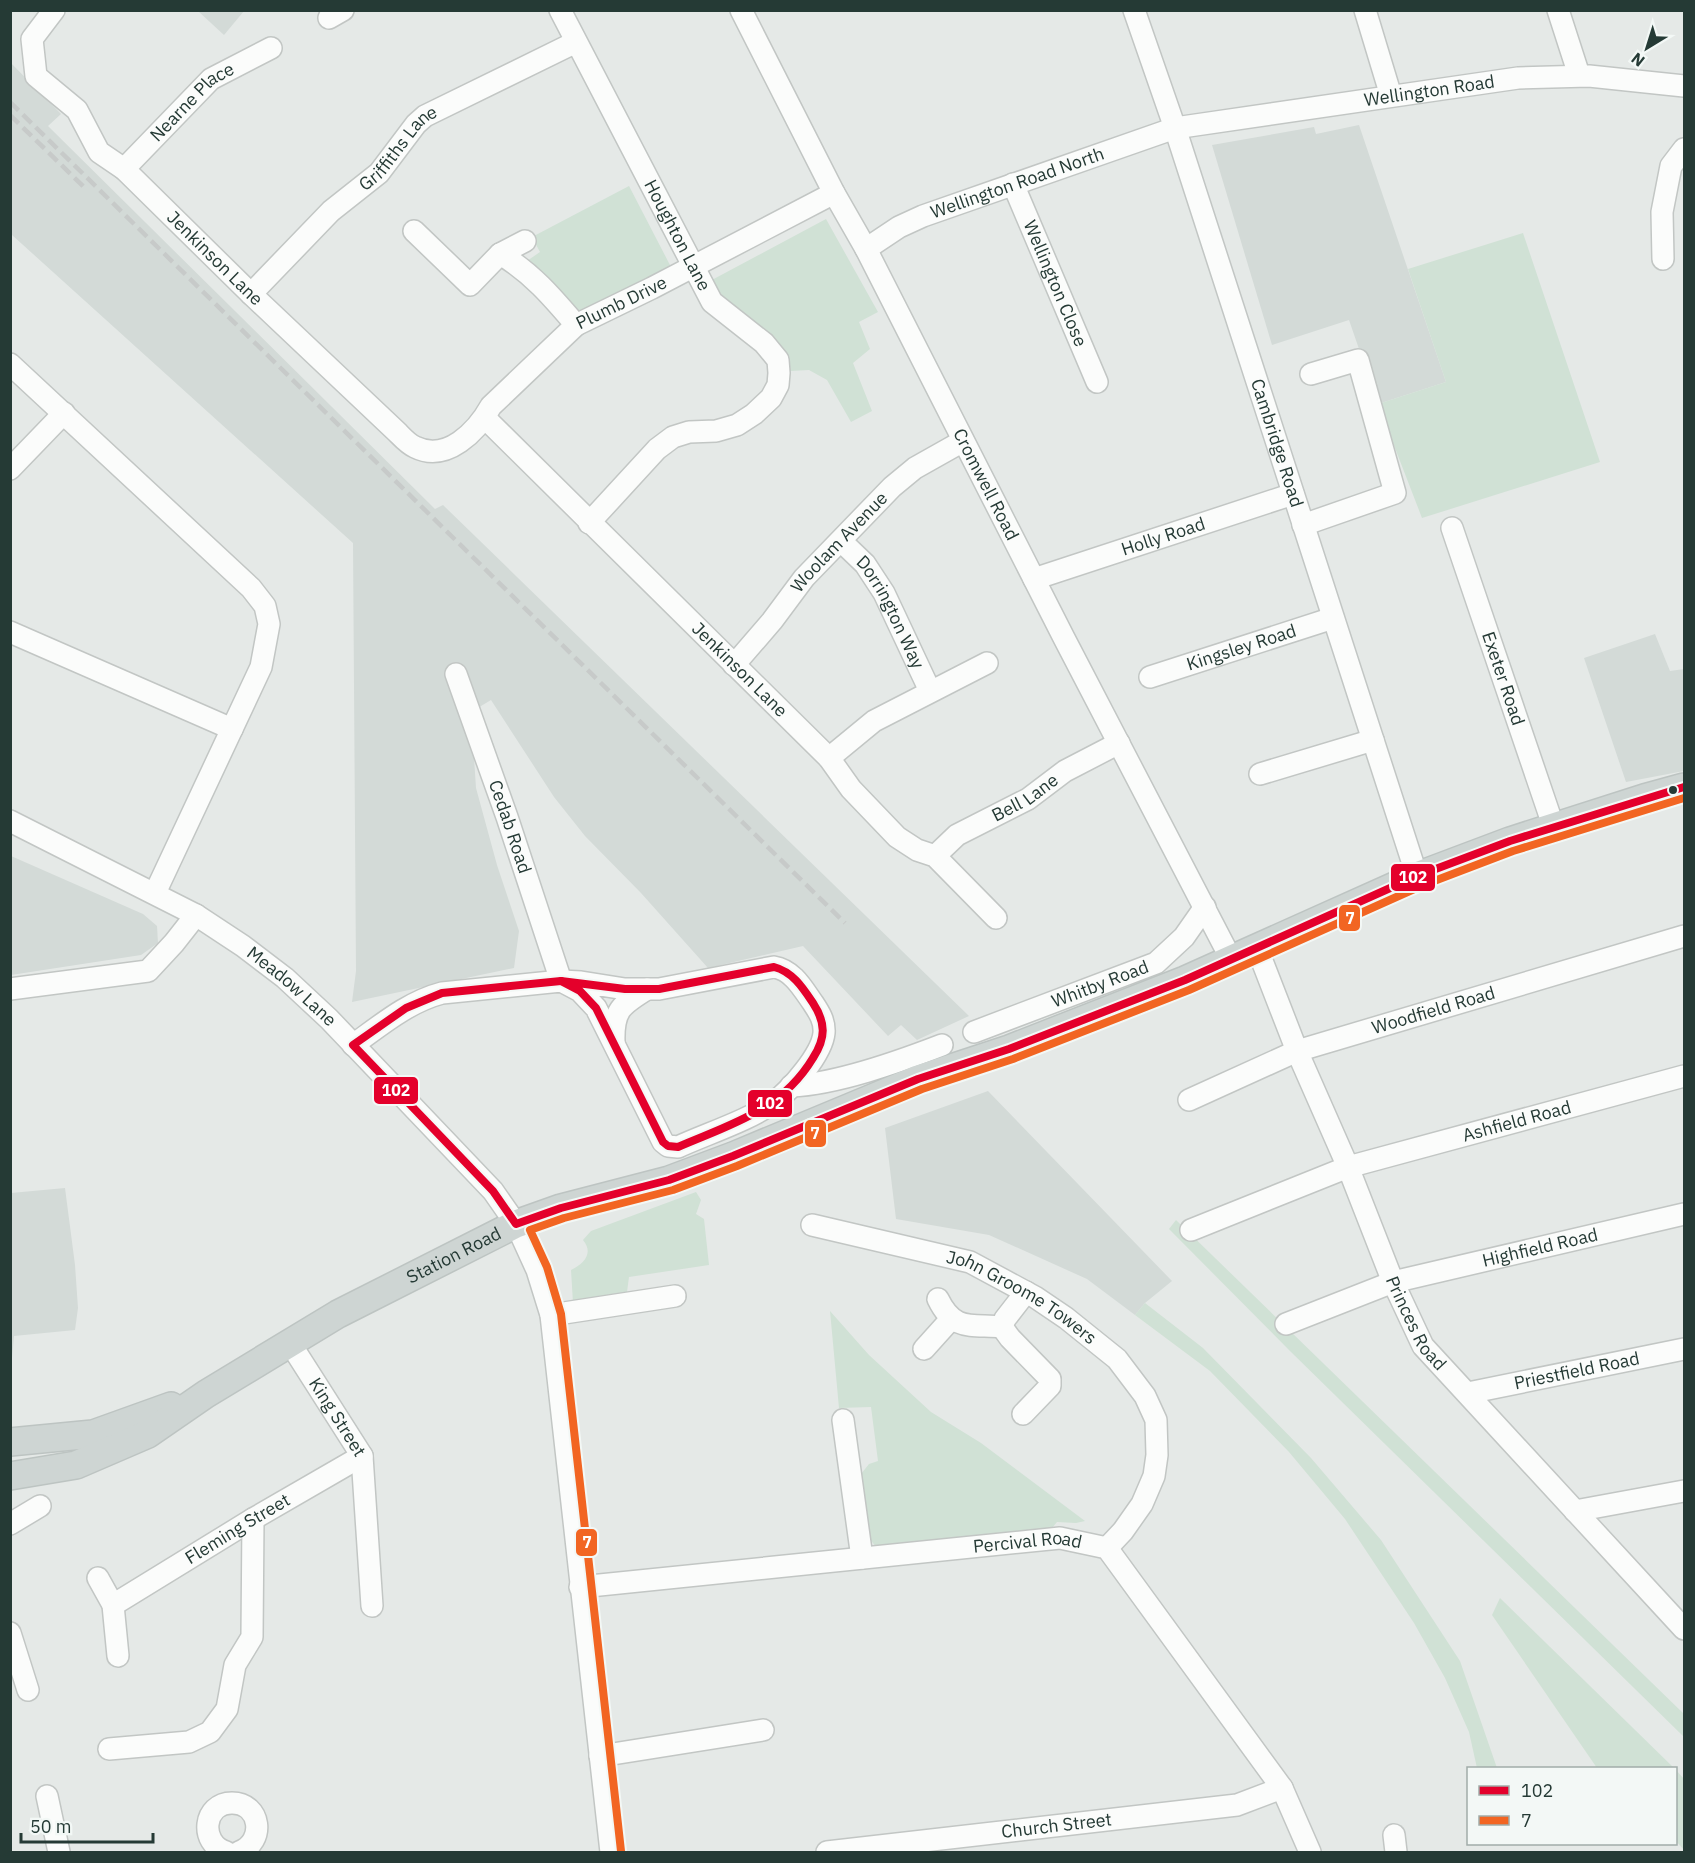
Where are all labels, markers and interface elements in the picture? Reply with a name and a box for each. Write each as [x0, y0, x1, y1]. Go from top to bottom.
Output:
north arrow [1617, 18, 1677, 78]
text: N [1627, 48, 1648, 71]
street label: Nearne Place [145, 57, 238, 146]
street label: Wellington Road [1362, 70, 1496, 111]
street label: Griffiths Lane [354, 100, 441, 196]
street label: Wellington Road North [927, 142, 1107, 223]
street label: Houghton Lane [639, 175, 716, 295]
street label: Jenkinson Lane [162, 206, 268, 310]
street label: Wellington Close [1019, 216, 1093, 350]
street label: Plumb Drive [572, 270, 671, 334]
street label: Cambridge Road [1246, 376, 1309, 510]
street label: Cromwell Road [948, 424, 1024, 544]
street label: Woolam Avenue [785, 486, 892, 597]
street label: Holly Road [1118, 512, 1208, 561]
street label: Dorrington Way [852, 550, 930, 672]
street label: Jenkinson Lane [687, 617, 793, 722]
street label: Kingsley Road [1184, 619, 1299, 675]
street label: Exeter Road [1477, 628, 1530, 728]
street label: Bell Lane [988, 768, 1063, 827]
street label: Cedab Road [484, 777, 537, 876]
unlabelled marker [1667, 784, 1679, 796]
line badge: 102 [1390, 863, 1436, 892]
text: 102 [1399, 867, 1427, 887]
line badge: 7 [1338, 904, 1361, 932]
text: 7 [1345, 908, 1355, 928]
street label: Meadow Lane [242, 941, 342, 1031]
street label: Whitby Road [1048, 955, 1152, 1013]
street label: Woodfield Road [1369, 981, 1498, 1039]
line badge: 102 [373, 1076, 419, 1105]
text: 102 [382, 1080, 410, 1100]
line badge: 102 [747, 1089, 793, 1118]
text: 102 [756, 1093, 784, 1113]
street label: Ashfield Road [1460, 1095, 1574, 1147]
line badge: 7 [804, 1119, 827, 1148]
text: 7 [810, 1123, 820, 1143]
street label: Station Road [402, 1221, 505, 1289]
street label: Highfield Road [1480, 1223, 1600, 1272]
street label: John Groome Towers [944, 1245, 1102, 1349]
street label: Princes Road [1381, 1273, 1452, 1375]
street label: Priestfield Road [1512, 1346, 1642, 1394]
street label: King Street [304, 1373, 371, 1461]
street label: Fleming Street [181, 1488, 294, 1569]
street label: Percival Road [972, 1526, 1084, 1558]
line badge: 7 [575, 1528, 598, 1557]
text: 7 [582, 1532, 592, 1552]
legend [1467, 1767, 1677, 1845]
text: 102 [1521, 1779, 1553, 1802]
scale bar [21, 1806, 153, 1844]
street label: Church Street [1000, 1807, 1113, 1843]
text: 7 [1521, 1809, 1532, 1832]
text: 50 m [30, 1815, 72, 1838]

